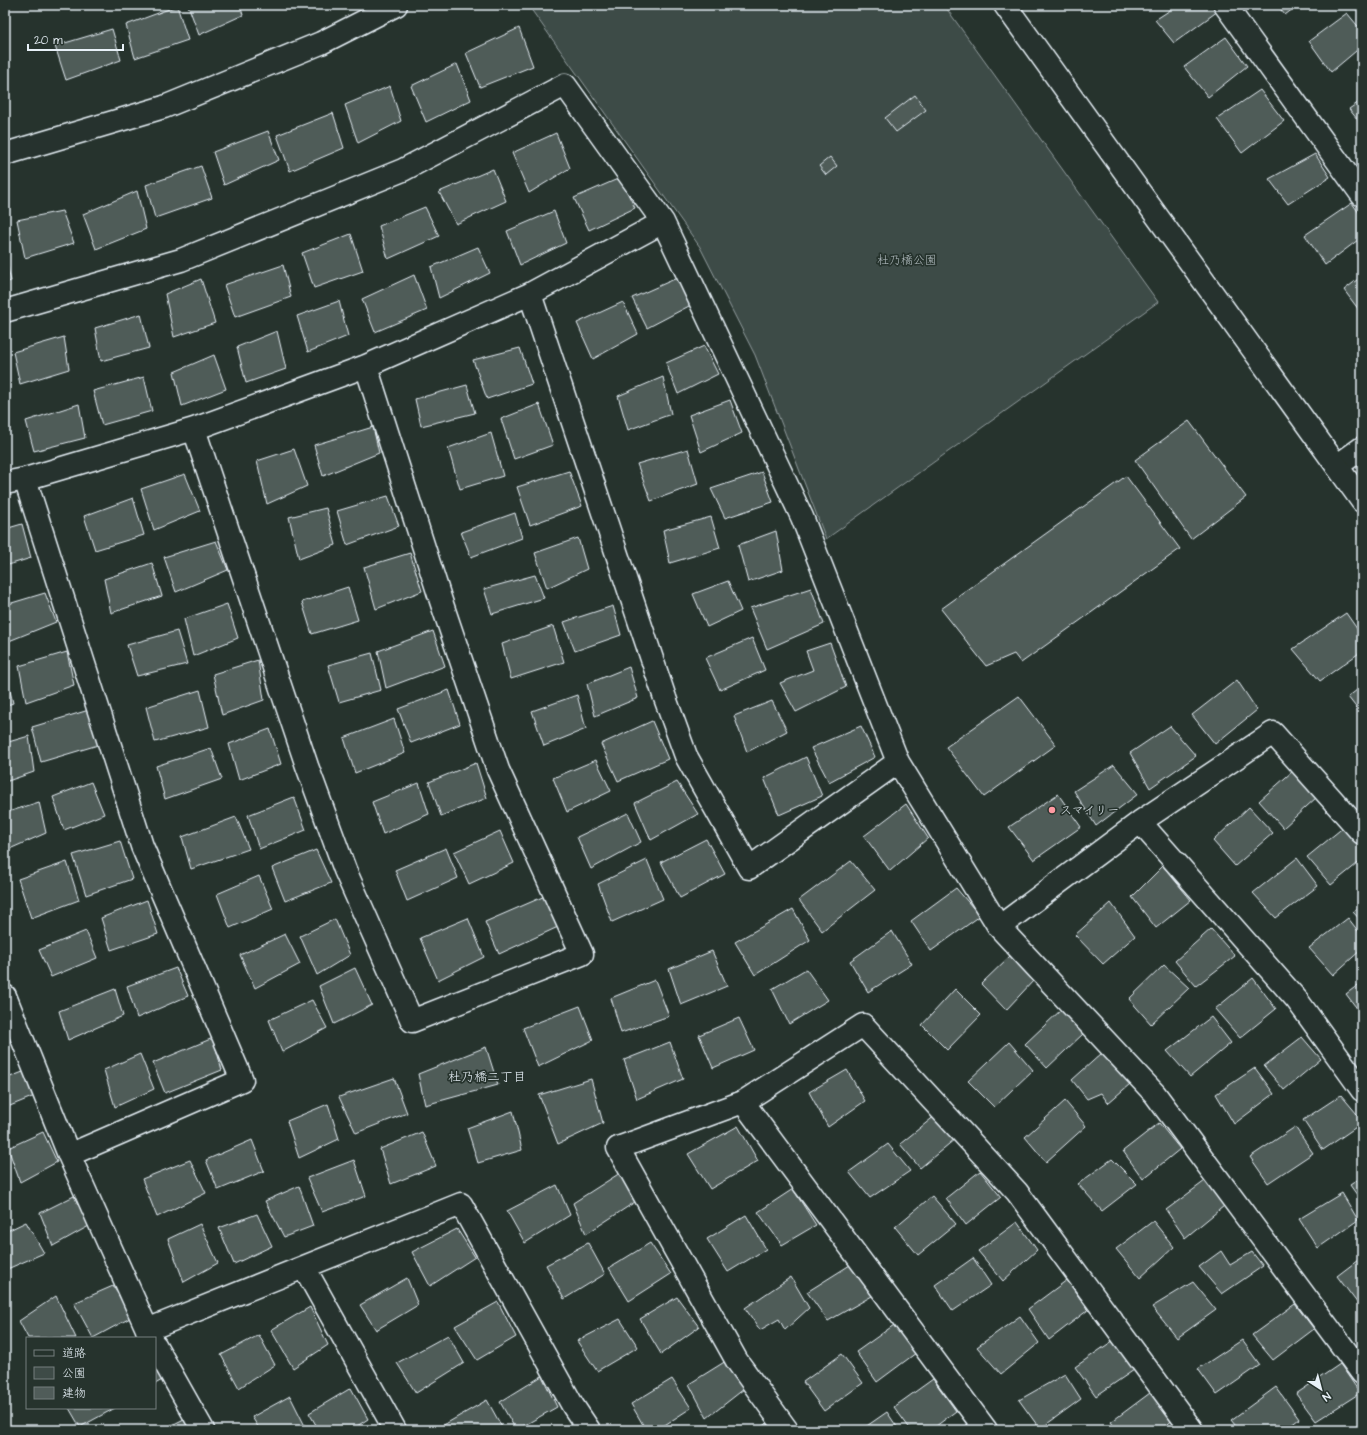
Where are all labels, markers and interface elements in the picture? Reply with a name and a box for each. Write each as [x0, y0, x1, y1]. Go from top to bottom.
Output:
scale bar [28, 26, 123, 52]
text: 20 m [34, 32, 63, 49]
park label: 杜乃橋公園 [877, 252, 937, 269]
place label: スマイリー [1060, 802, 1119, 819]
marker: スマイリー [1047, 805, 1057, 815]
district label: 杜乃橋二丁目 [448, 1068, 526, 1086]
legend [26, 1337, 156, 1409]
text: 道路 [62, 1345, 86, 1362]
text: 公園 [62, 1365, 86, 1382]
north arrow [1301, 1369, 1341, 1409]
text: 建物 [62, 1385, 86, 1402]
text: N [1319, 1389, 1334, 1405]

